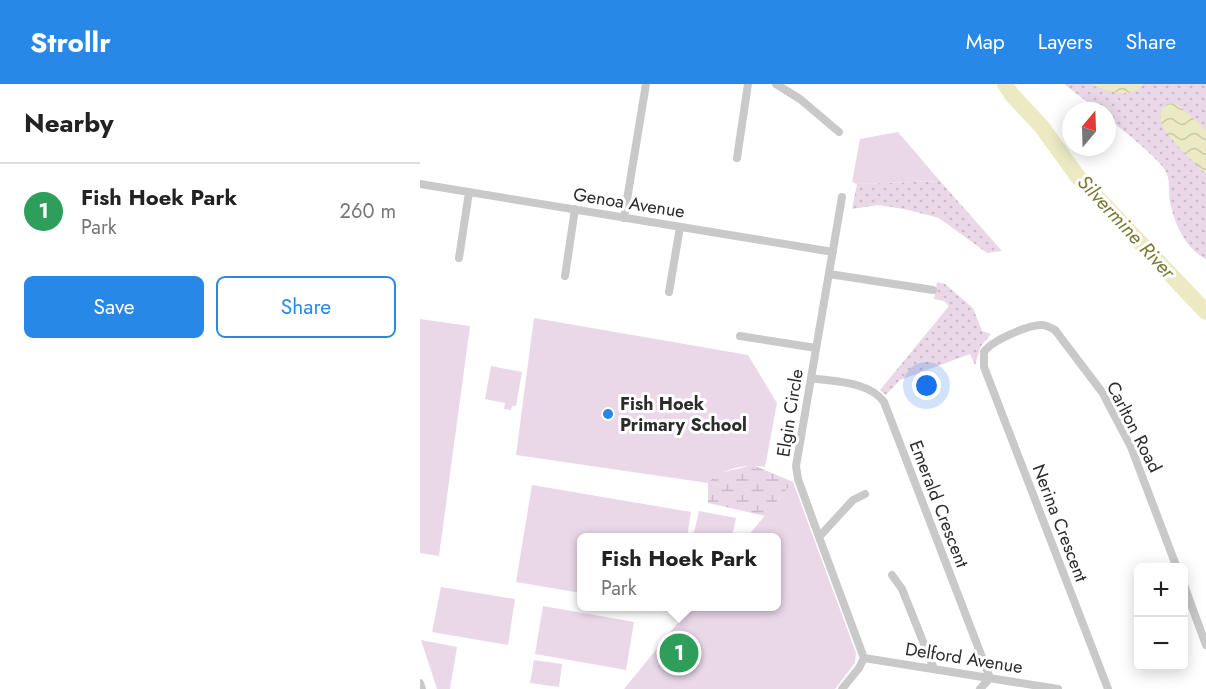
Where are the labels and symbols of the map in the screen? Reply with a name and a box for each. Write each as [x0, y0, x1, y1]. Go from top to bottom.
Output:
north arrow [1062, 102, 1116, 156]
water label: Silvermine River [1070, 169, 1183, 286]
street label: Genoa Avenue [571, 181, 687, 225]
street label: Elgin Circle [770, 367, 810, 459]
your location [912, 371, 941, 400]
street label: Carlton Road [1100, 377, 1168, 477]
place label: Fish Hoek Primary School [620, 391, 747, 438]
marker: Fish Hoek Primary School [601, 407, 615, 421]
street label: Emerald Crescent [903, 437, 975, 572]
street label: Nerina Crescent [1026, 460, 1095, 586]
pin: 1 [660, 630, 698, 676]
street label: Delford Avenue [903, 636, 1025, 680]

